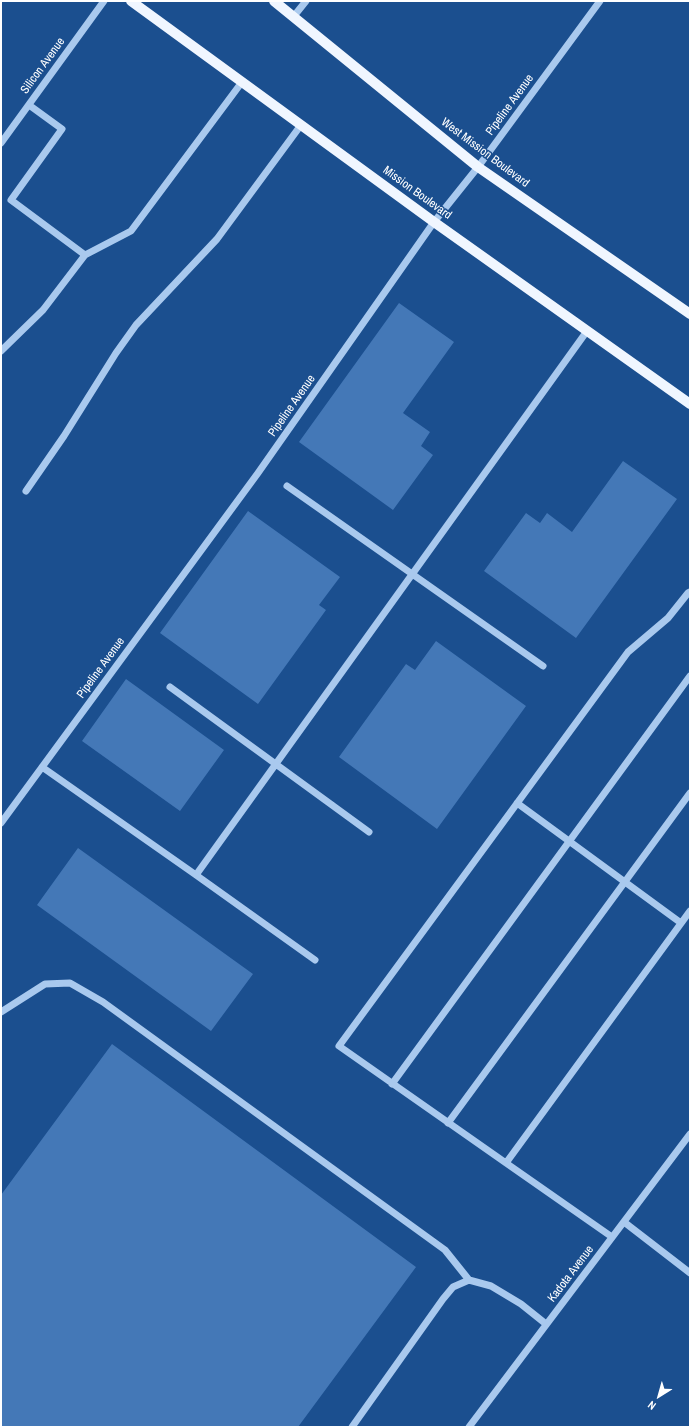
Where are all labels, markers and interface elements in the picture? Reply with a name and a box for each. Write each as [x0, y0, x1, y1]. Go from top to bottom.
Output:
street label: Silicon Avenue [18, 35, 68, 97]
street label: Pipeline Avenue [483, 72, 537, 138]
street label: West Mission Boulevard [438, 115, 532, 191]
street label: Mission Boulevard [380, 163, 454, 223]
street label: Pipeline Avenue [265, 372, 319, 440]
street label: Pipeline Avenue [74, 635, 128, 701]
street label: Kadota Avenue [545, 1243, 597, 1305]
north arrow [639, 1376, 679, 1416]
text: N [645, 1398, 659, 1413]

